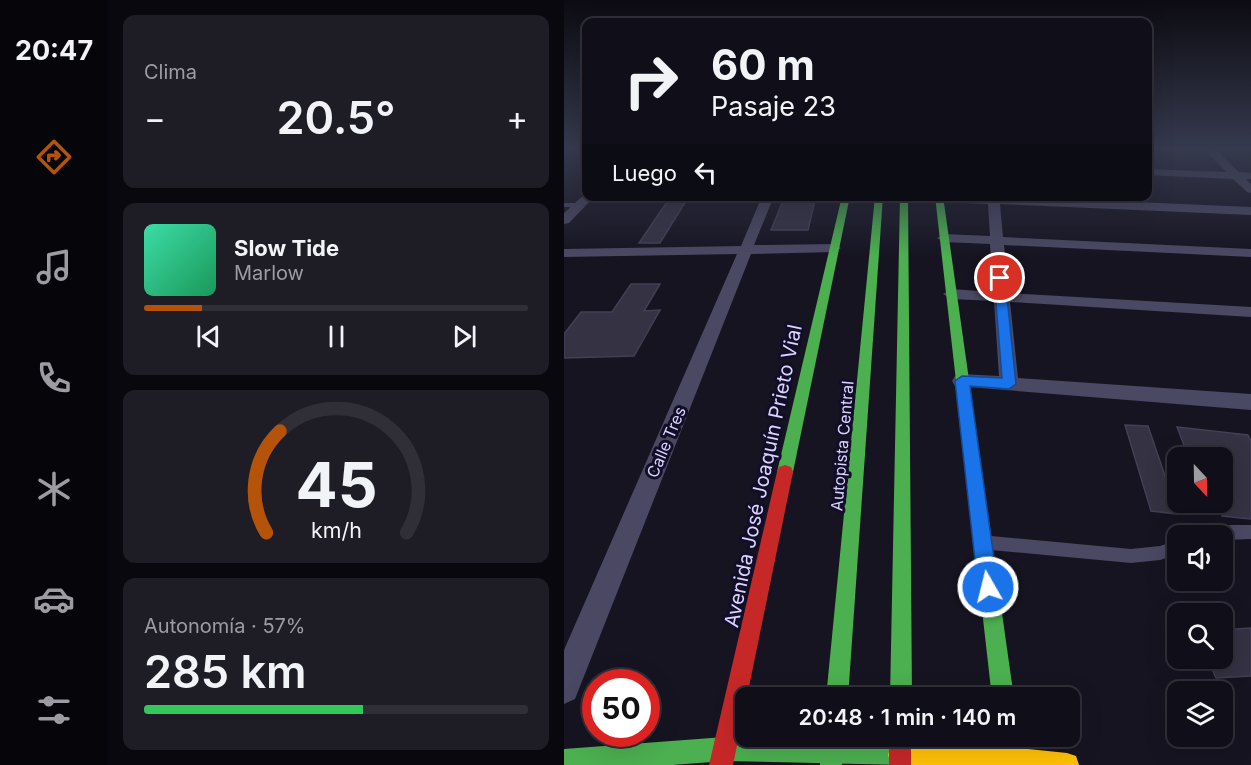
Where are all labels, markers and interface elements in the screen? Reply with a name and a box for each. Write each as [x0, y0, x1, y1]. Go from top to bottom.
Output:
text: 20:47 [15, 34, 93, 67]
text: 60 m [711, 39, 815, 90]
icon: right [612, 42, 690, 120]
text: Clima [144, 60, 197, 84]
text: 20.5° [276, 90, 396, 145]
text: Pasaje 23 [711, 90, 836, 123]
text: − [144, 98, 166, 138]
text: + [506, 98, 528, 138]
icon: directions [33, 136, 75, 178]
icon: left [689, 156, 722, 189]
text: Luego [612, 160, 677, 186]
text: Slow Tide [234, 235, 339, 261]
icon: music [33, 246, 75, 288]
pin [974, 252, 1025, 303]
text: Marlow [234, 261, 304, 285]
icon: arrive [983, 261, 1016, 294]
icon: previous [192, 320, 225, 353]
icon: pause [320, 320, 353, 353]
icon: next [448, 320, 481, 353]
street label: Avenida José Joaquín Prieto Vial [719, 322, 807, 630]
icon: phone [33, 357, 75, 399]
street label: Autopista Central [826, 380, 858, 512]
street label: Calle Tres [642, 403, 690, 481]
text: 45 [295, 447, 377, 522]
north arrow [1167, 447, 1233, 513]
map controls [1167, 447, 1233, 747]
icon: climate [33, 468, 75, 510]
text: km/h [311, 518, 361, 544]
button: sound [1167, 525, 1233, 591]
position arrow [956, 555, 1020, 619]
icon: car [33, 578, 75, 620]
button: search [1167, 603, 1233, 669]
text: Autonomía · 57% [144, 614, 306, 638]
text: 285 km [144, 644, 307, 699]
speed limit sign: 50 [582, 669, 660, 747]
button: layers [1167, 681, 1233, 747]
icon: filters [33, 689, 75, 731]
text: 20:48 · 1 min · 140 m [799, 704, 1016, 730]

